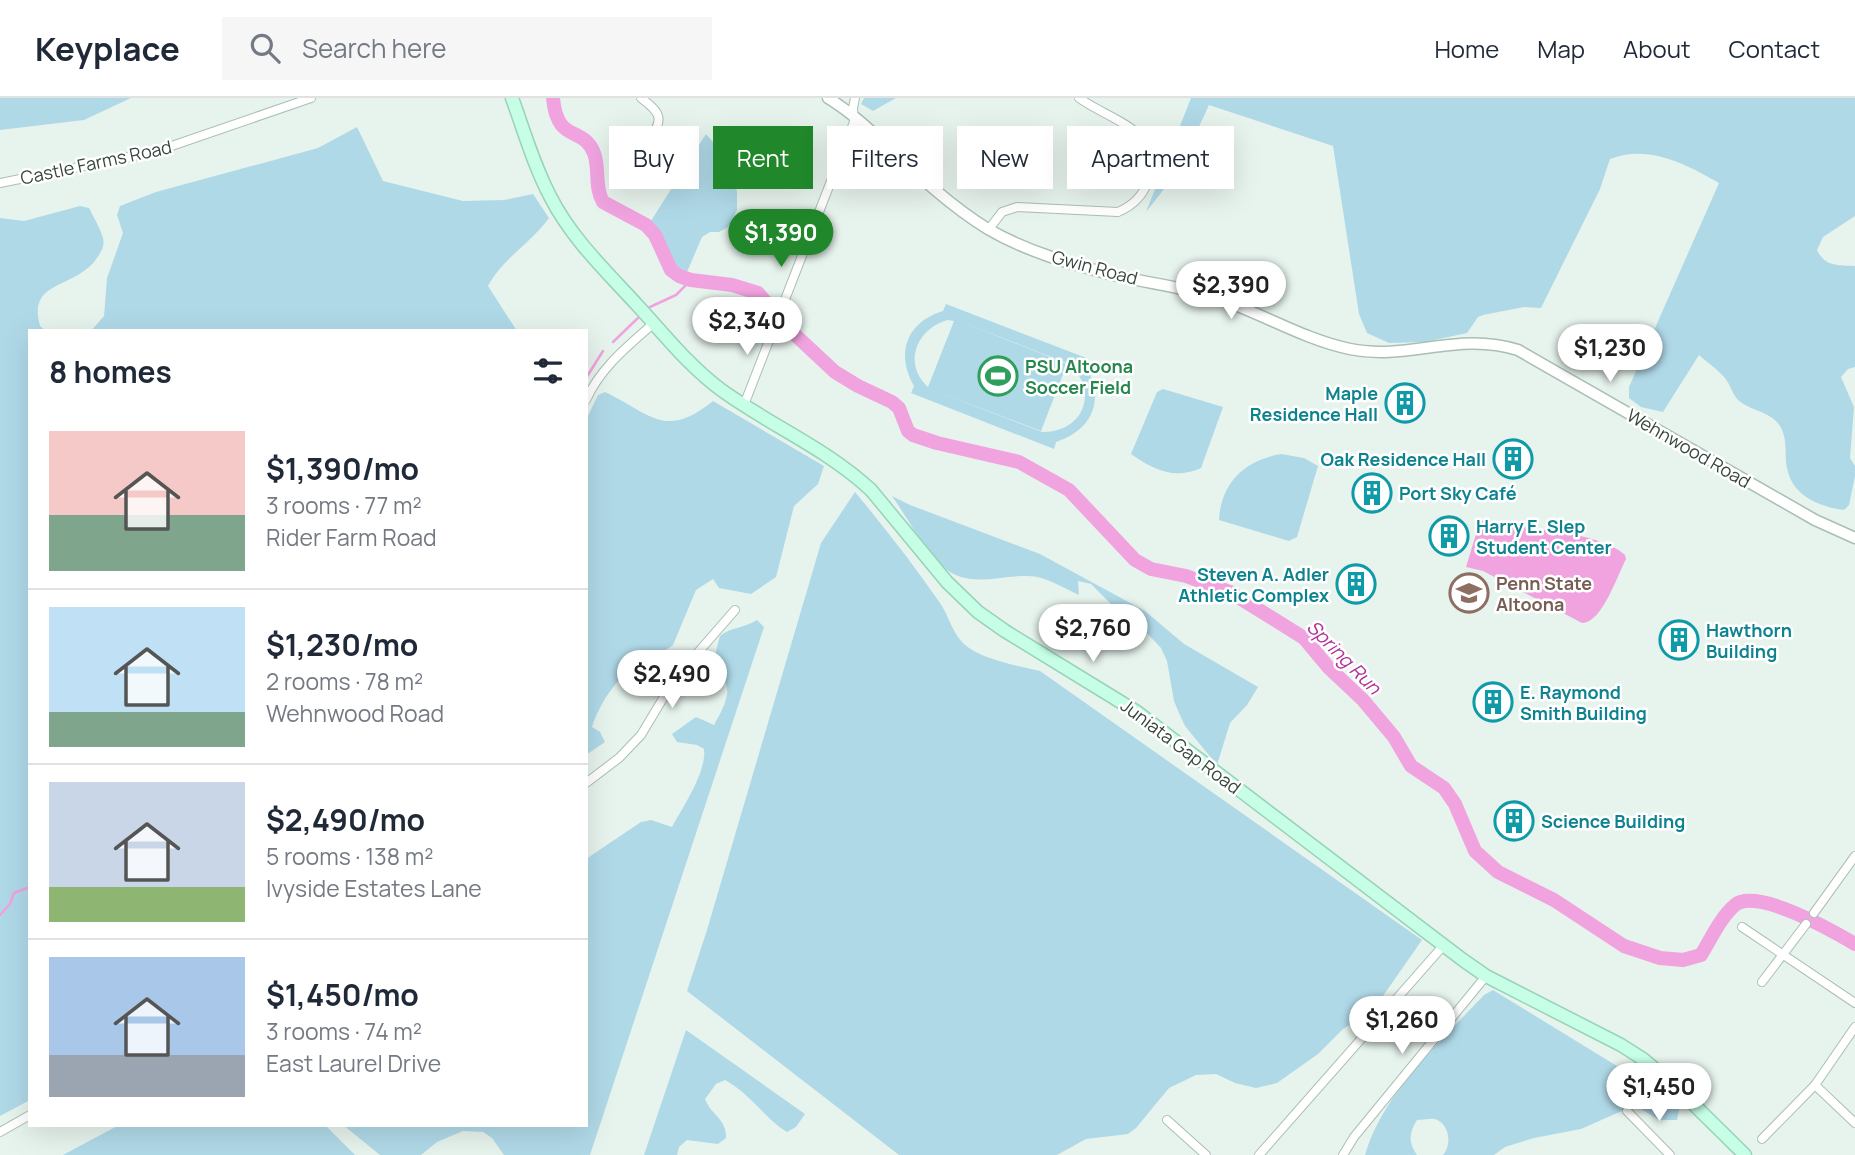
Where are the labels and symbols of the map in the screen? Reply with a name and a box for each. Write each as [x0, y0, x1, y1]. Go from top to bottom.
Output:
street label: Castle Farms Road [18, 134, 174, 190]
pin: $1,390 [724, 209, 838, 269]
street label: Gwin Road [1050, 244, 1140, 290]
pin: $2,390 [1174, 262, 1288, 321]
pin: $2,340 [690, 298, 804, 357]
pin: $1,230 [1553, 324, 1667, 384]
place label: PSU Altoona Soccer Field [1025, 354, 1133, 399]
sports icon: PSU Altoona Soccer Field [977, 355, 1019, 397]
place label: Maple Residence Hall [1250, 381, 1378, 426]
building icon: Maple Residence Hall [1384, 382, 1426, 424]
street label: Wehnwood Road [1623, 403, 1755, 493]
building icon: Oak Residence Hall [1492, 438, 1534, 480]
place label: Oak Residence Hall [1321, 447, 1486, 471]
building icon: Port Sky Café [1351, 472, 1393, 514]
place label: Port Sky Café [1399, 481, 1517, 505]
place label: Harry E. Slep Student Center [1476, 514, 1612, 559]
building icon: Harry E. Slep Student Center [1428, 515, 1470, 557]
place label: Steven A. Adler Athletic Complex [1178, 562, 1329, 607]
building icon: Steven A. Adler Athletic Complex [1335, 563, 1377, 605]
place label: Penn State Altoona [1496, 571, 1592, 616]
school or university icon: Penn State Altoona [1448, 572, 1490, 614]
pin: $2,760 [1036, 604, 1150, 664]
water label: Spring Run [1301, 614, 1387, 700]
place label: Hawthorn Building [1706, 618, 1792, 663]
building icon: Hawthorn Building [1658, 619, 1700, 661]
pin: $2,490 [615, 650, 729, 710]
place label: E. Raymond Smith Building [1520, 680, 1647, 725]
building icon: E. Raymond Smith Building [1472, 681, 1514, 723]
street label: Juniata Gap Road [1116, 693, 1246, 799]
building icon: Science Building [1493, 800, 1535, 842]
place label: Science Building [1541, 809, 1685, 833]
pin: $1,260 [1345, 996, 1459, 1056]
pin: $1,450 [1602, 1063, 1716, 1123]

